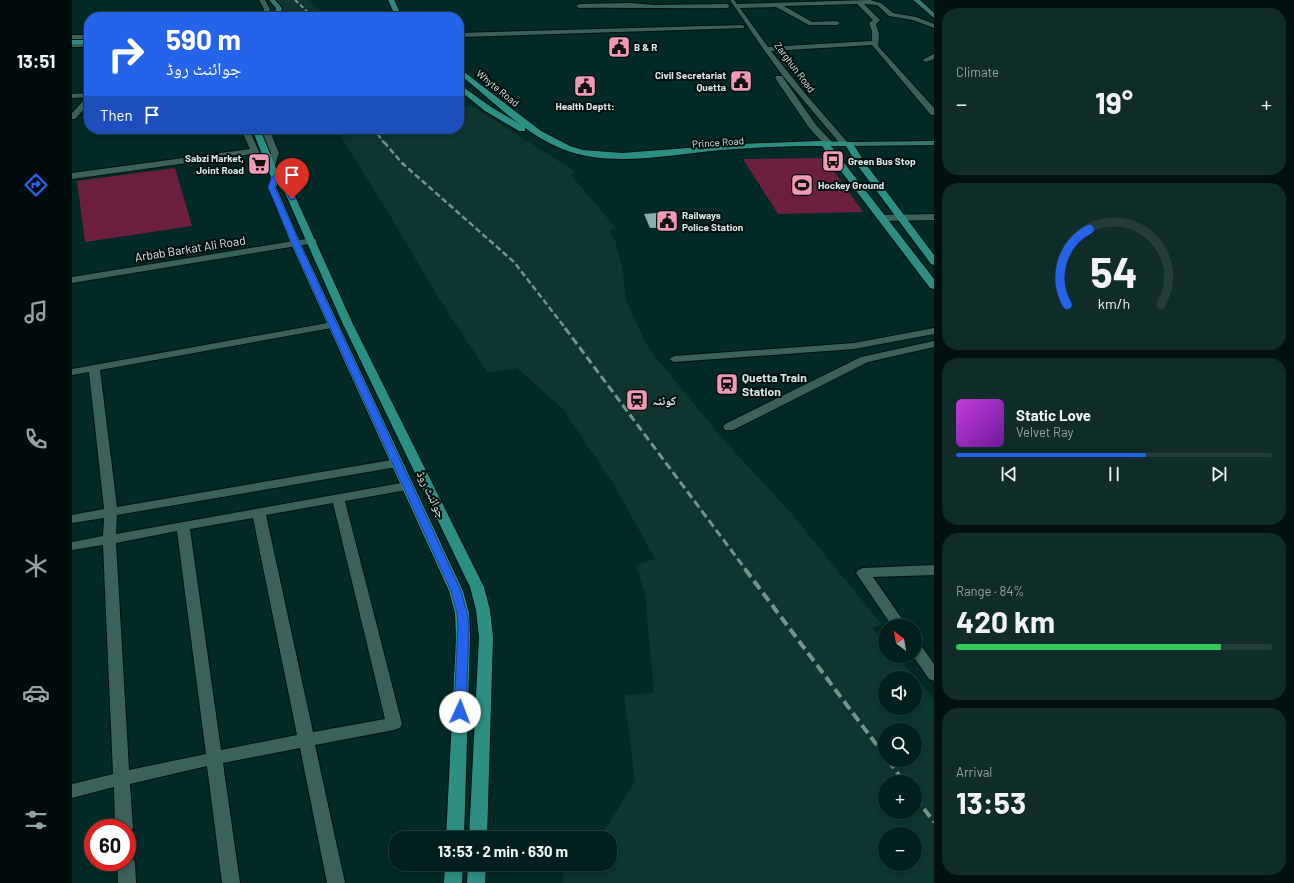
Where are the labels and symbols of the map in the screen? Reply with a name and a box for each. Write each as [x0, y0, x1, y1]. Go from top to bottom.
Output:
public building icon: B & R [606, 34, 632, 60]
street label: Zarghun Road [772, 40, 818, 94]
place label: B & R [634, 41, 657, 53]
street label: Whyte Road [474, 67, 522, 109]
public building icon: Civil Secretariat Quetta [728, 68, 754, 94]
place label: Civil Secretariat Quetta [655, 69, 726, 93]
public building icon: Health Deptt: [572, 73, 598, 99]
place label: Health Deptt: [555, 100, 615, 112]
street label: Prince Road [692, 134, 744, 150]
bus stop icon: Green Bus Stop [820, 148, 846, 174]
supermarket icon: Sabzi Market, Joint Road [246, 151, 272, 177]
place label: Sabzi Market, Joint Road [185, 152, 244, 176]
place label: Green Bus Stop [848, 155, 916, 167]
pin [275, 158, 309, 199]
sports icon: Hockey Ground [789, 172, 815, 198]
place label: Hockey Ground [818, 179, 885, 191]
public building icon: Railways Police Station [654, 208, 680, 234]
place label: Railways Police Station [682, 209, 743, 233]
street label: Arbab Barkat Ali Road [134, 232, 246, 264]
place label: Quetta Train Station [742, 370, 807, 398]
station icon: Quetta Train Station [714, 371, 740, 397]
station icon: کوئٹہ [624, 387, 650, 413]
place label: کوئٹہ [652, 393, 677, 408]
street label: جوائنٹ روڈ [414, 468, 449, 520]
north arrow [878, 619, 922, 663]
position arrow [439, 691, 481, 733]
speed limit sign: 60 [84, 819, 136, 871]

